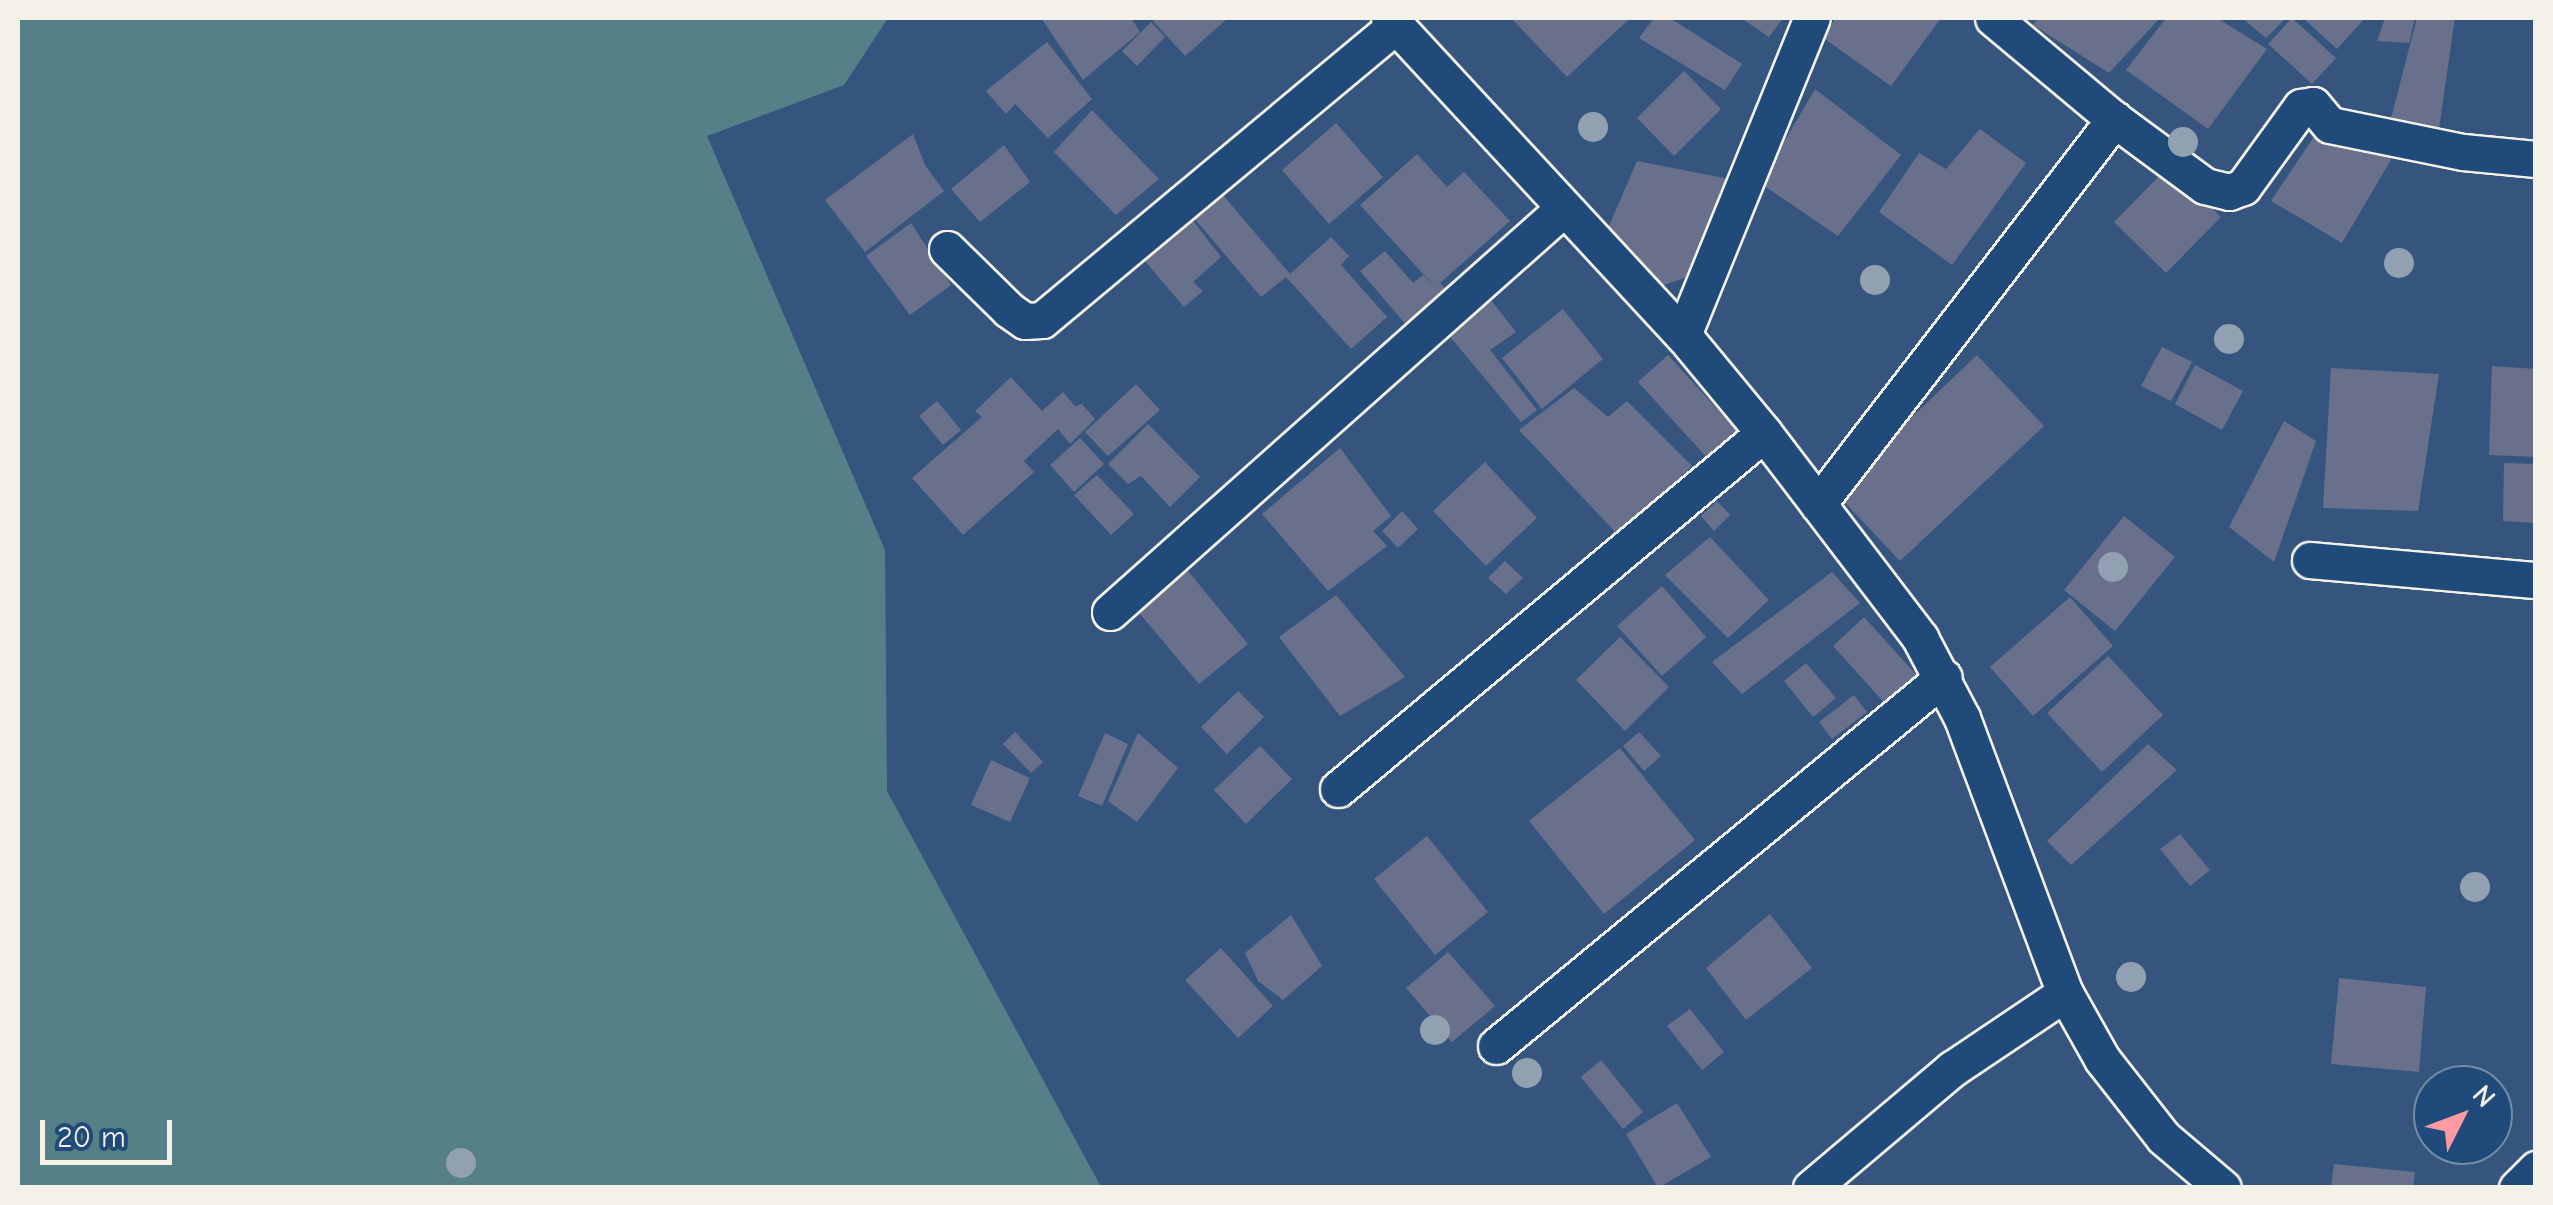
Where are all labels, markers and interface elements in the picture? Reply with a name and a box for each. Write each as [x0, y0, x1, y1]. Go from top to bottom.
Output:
north arrow [2413, 1065, 2513, 1165]
text: N [2466, 1079, 2502, 1114]
scale bar [45, 1100, 178, 1162]
text: 20 m [57, 1120, 126, 1155]

